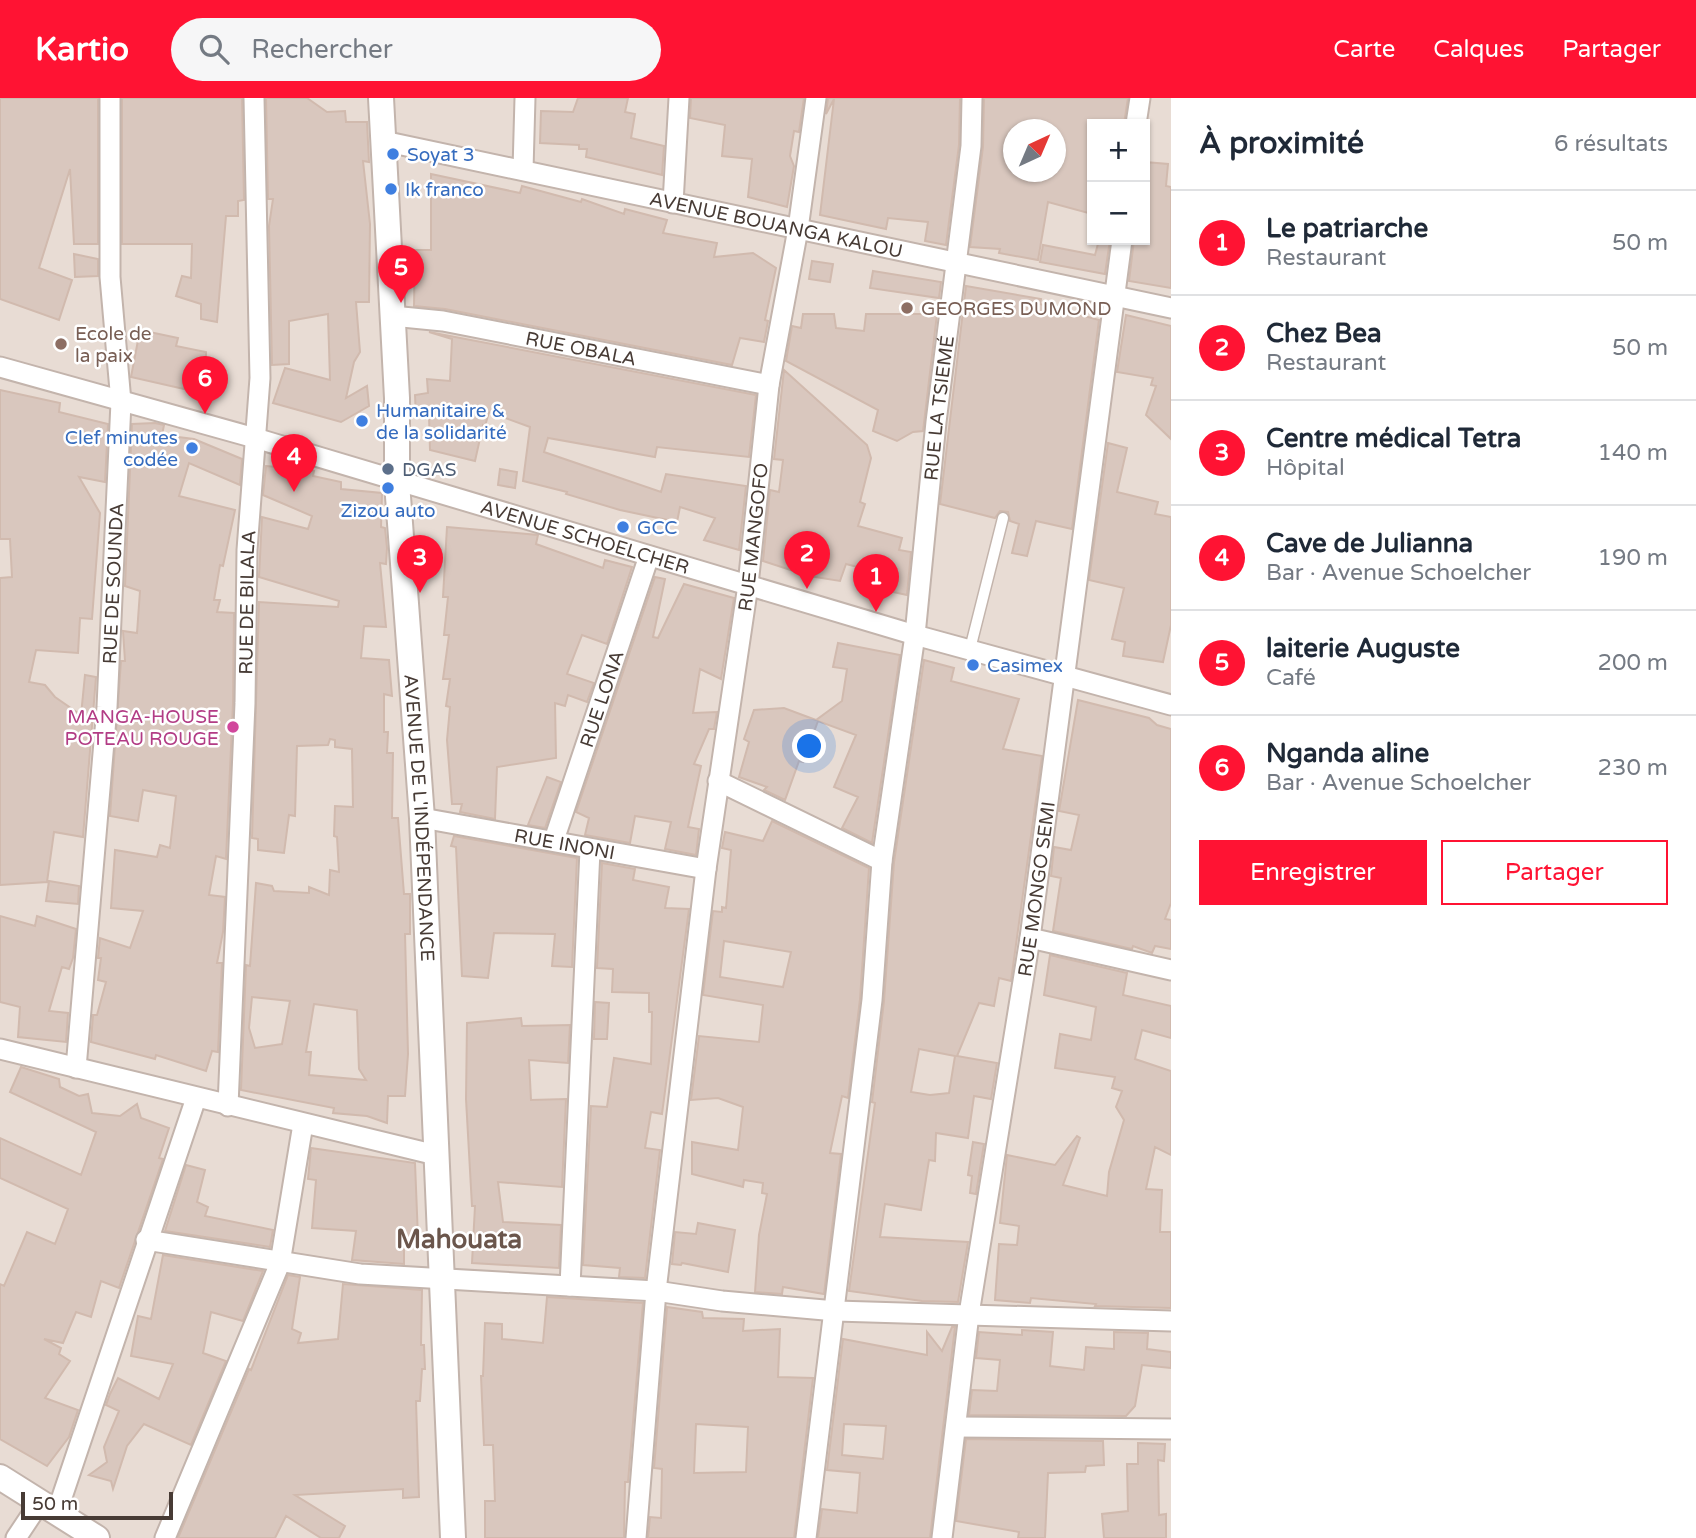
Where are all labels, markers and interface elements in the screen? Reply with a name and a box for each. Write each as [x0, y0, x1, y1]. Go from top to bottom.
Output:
search box [171, 18, 661, 81]
text: Kartio [35, 30, 129, 69]
icon: search [195, 30, 233, 68]
text: Rechercher [251, 34, 393, 65]
text: Carte [1333, 35, 1395, 64]
text: Calques [1433, 35, 1524, 64]
text: Partager [1562, 35, 1661, 64]
north arrow [1003, 119, 1066, 182]
map controls [1087, 119, 1150, 245]
button: + [1087, 119, 1150, 182]
text: À proximité [1199, 125, 1364, 162]
text: 6 résultats [1554, 130, 1668, 158]
place label: Soyat 3 [407, 144, 475, 166]
marker: Soyat 3 [385, 146, 401, 162]
place label: Ik franco [405, 179, 484, 201]
marker: Ik franco [383, 181, 399, 197]
button: − [1087, 182, 1150, 245]
street label: AVENUE BOUANGA KALOU [647, 188, 905, 263]
text: Le patriarche [1266, 213, 1428, 244]
text: 1 [1215, 229, 1229, 257]
text: 50 m [1612, 229, 1668, 257]
text: Restaurant [1266, 244, 1386, 272]
pin: 5 [378, 245, 424, 303]
place label: GEORGES DUMOND [921, 298, 1111, 320]
marker: GEORGES DUMOND [899, 300, 915, 316]
text: Chez Bea [1266, 318, 1382, 349]
place label: Ecole de la paix [75, 323, 152, 367]
street label: RUE OBALA [524, 327, 638, 371]
street label: RUE LA TSIEMÉ [920, 334, 959, 482]
text: 2 [1215, 334, 1229, 362]
text: 50 m [1612, 334, 1668, 362]
marker: Ecole de la paix [53, 336, 69, 352]
text: Restaurant [1266, 349, 1386, 377]
pin: 6 [182, 356, 228, 414]
place label: Humanitaire & de la solidarité [376, 400, 507, 444]
marker: Humanitaire & de la solidarité [354, 413, 370, 429]
text: Centre médical Tetra [1266, 423, 1521, 454]
place label: Clef minutes codée [65, 427, 178, 471]
pin: 4 [271, 434, 317, 492]
text: 3 [1215, 439, 1229, 467]
text: 140 m [1598, 439, 1668, 467]
marker: Clef minutes codée [184, 440, 200, 456]
text: Hôpital [1266, 454, 1345, 482]
place label: DGAS [402, 459, 457, 481]
marker: DGAS [380, 461, 396, 477]
street label: RUE MANGOFO [734, 462, 773, 613]
marker: Zizou auto [380, 480, 396, 496]
street label: AVENUE SCHOELCHER [478, 496, 691, 579]
place label: Zizou auto [340, 500, 436, 522]
street label: RUE DE SOUNDA [99, 502, 128, 665]
place label: GCC [637, 517, 677, 539]
marker: GCC [615, 519, 631, 535]
text: Cave de Julianna [1266, 528, 1473, 559]
street label: RUE DE BILALA [235, 529, 260, 675]
pin: 2 [784, 531, 830, 589]
pin: 3 [397, 535, 443, 593]
text: 4 [1215, 544, 1229, 572]
text: 190 m [1598, 544, 1668, 572]
pin: 1 [853, 554, 899, 612]
text: Bar · Avenue Schoelcher [1266, 559, 1531, 587]
text: laiterie Auguste [1266, 633, 1460, 664]
street label: RUE LONA [576, 648, 629, 750]
text: 5 [1215, 649, 1229, 677]
text: 200 m [1598, 649, 1668, 677]
place label: Casimex [987, 655, 1063, 677]
marker: Casimex [965, 657, 981, 673]
text: Café [1266, 664, 1316, 692]
street label: AVENUE DE L'INDÉPENDANCE [399, 673, 438, 962]
place label: MANGA-HOUSE POTEAU ROUGE [65, 706, 219, 750]
marker: MANGA-HOUSE POTEAU ROUGE [225, 719, 241, 735]
your location [792, 729, 826, 763]
text: Nganda aline [1266, 738, 1429, 769]
text: 6 [1215, 754, 1229, 782]
text: 230 m [1598, 754, 1668, 782]
text: Bar · Avenue Schoelcher [1266, 769, 1531, 797]
street label: RUE MONGO SEMI [1014, 800, 1060, 978]
street label: RUE INONI [512, 825, 617, 864]
button: Enregistrer [1199, 840, 1427, 905]
button: Partager [1441, 840, 1668, 905]
district label: Mahouata [396, 1224, 522, 1255]
scale bar [21, 1489, 173, 1521]
text: 50 m [32, 1493, 78, 1515]

